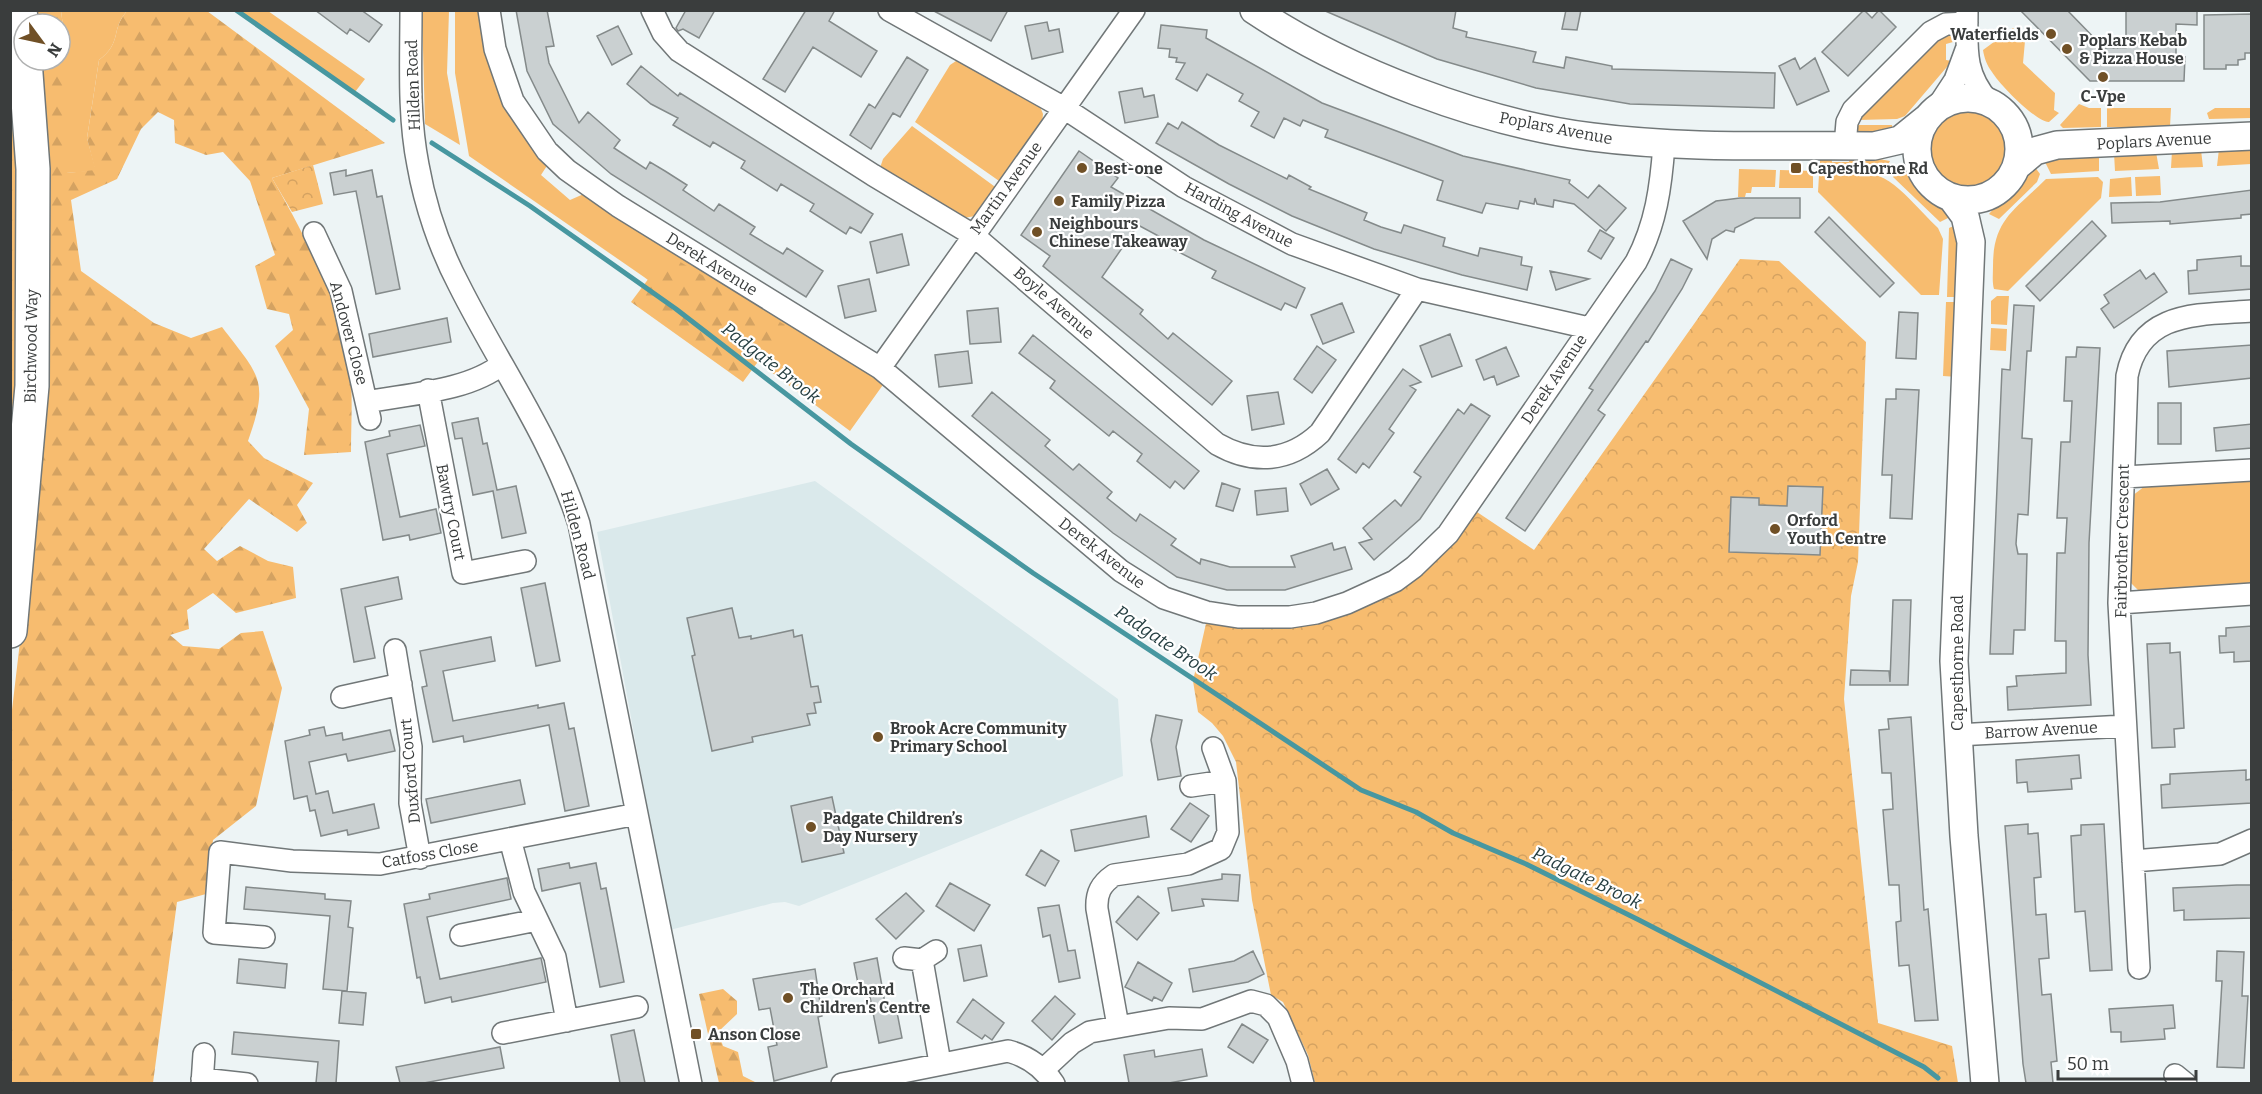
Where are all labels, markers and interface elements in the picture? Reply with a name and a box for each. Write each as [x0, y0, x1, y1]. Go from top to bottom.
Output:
north arrow [12, 12, 72, 72]
place label: Waterfields [1950, 25, 2039, 44]
marker: Waterfields [2044, 27, 2058, 41]
place label: Poplars Kebab & Pizza House [2079, 31, 2187, 68]
street label: Hilden Road [402, 39, 424, 131]
text: N [43, 40, 65, 60]
marker: Poplars Kebab & Pizza House [2060, 42, 2074, 56]
marker: C-Vpe [2096, 70, 2110, 84]
place label: C-Vpe [2080, 87, 2126, 106]
street label: Poplars Avenue [1498, 108, 1614, 148]
street label: Poplars Avenue [2096, 129, 2212, 153]
street label: Martin Avenue [966, 138, 1046, 238]
place label: Best-one [1094, 159, 1163, 178]
place label: Capesthorne Rd [1808, 159, 1929, 178]
marker: Best-one [1075, 161, 1089, 175]
marker: Capesthorne Rd [1789, 161, 1803, 175]
street label: Harding Avenue [1181, 178, 1297, 252]
place label: Family Pizza [1071, 192, 1165, 211]
marker: Family Pizza [1052, 194, 1066, 208]
place label: Neighbours Chinese Takeaway [1049, 214, 1188, 251]
marker: Neighbours Chinese Takeaway [1030, 225, 1044, 239]
street label: Derek Avenue [663, 228, 761, 300]
street label: Boyle Avenue [1010, 263, 1098, 343]
street label: Andover Close [326, 279, 372, 387]
street label: Birchwood Way [21, 288, 42, 403]
water label: Padgate Brook [717, 318, 825, 408]
street label: Derek Avenue [1517, 331, 1591, 427]
street label: Bawtry Court [432, 462, 470, 562]
street label: Fairbrother Crescent [2111, 464, 2133, 618]
street label: Hilden Road [557, 488, 599, 582]
place label: Orford Youth Centre [1787, 511, 1886, 548]
street label: Derek Avenue [1055, 513, 1149, 593]
marker: Orford Youth Centre [1768, 522, 1782, 536]
street label: Capesthorne Road [1948, 594, 1967, 731]
water label: Padgate Brook [1111, 601, 1222, 685]
street label: Duxford Court [396, 717, 424, 824]
street label: Barrow Avenue [1984, 718, 2098, 742]
place label: Brook Acre Community Primary School [890, 719, 1067, 756]
marker: Brook Acre Community Primary School [871, 730, 885, 744]
place label: Padgate Children’s Day Nursery [823, 809, 963, 846]
marker: Padgate Children’s Day Nursery [804, 820, 818, 834]
street label: Catfoss Close [380, 836, 480, 872]
water label: Padgate Brook [1529, 842, 1645, 914]
place label: The Orchard Children's Centre [800, 980, 931, 1017]
marker: The Orchard Children's Centre [781, 991, 795, 1005]
place label: Anson Close [708, 1025, 801, 1044]
marker: Anson Close [689, 1027, 703, 1041]
scale bar [2058, 1043, 2196, 1081]
text: 50 m [2067, 1053, 2109, 1075]

